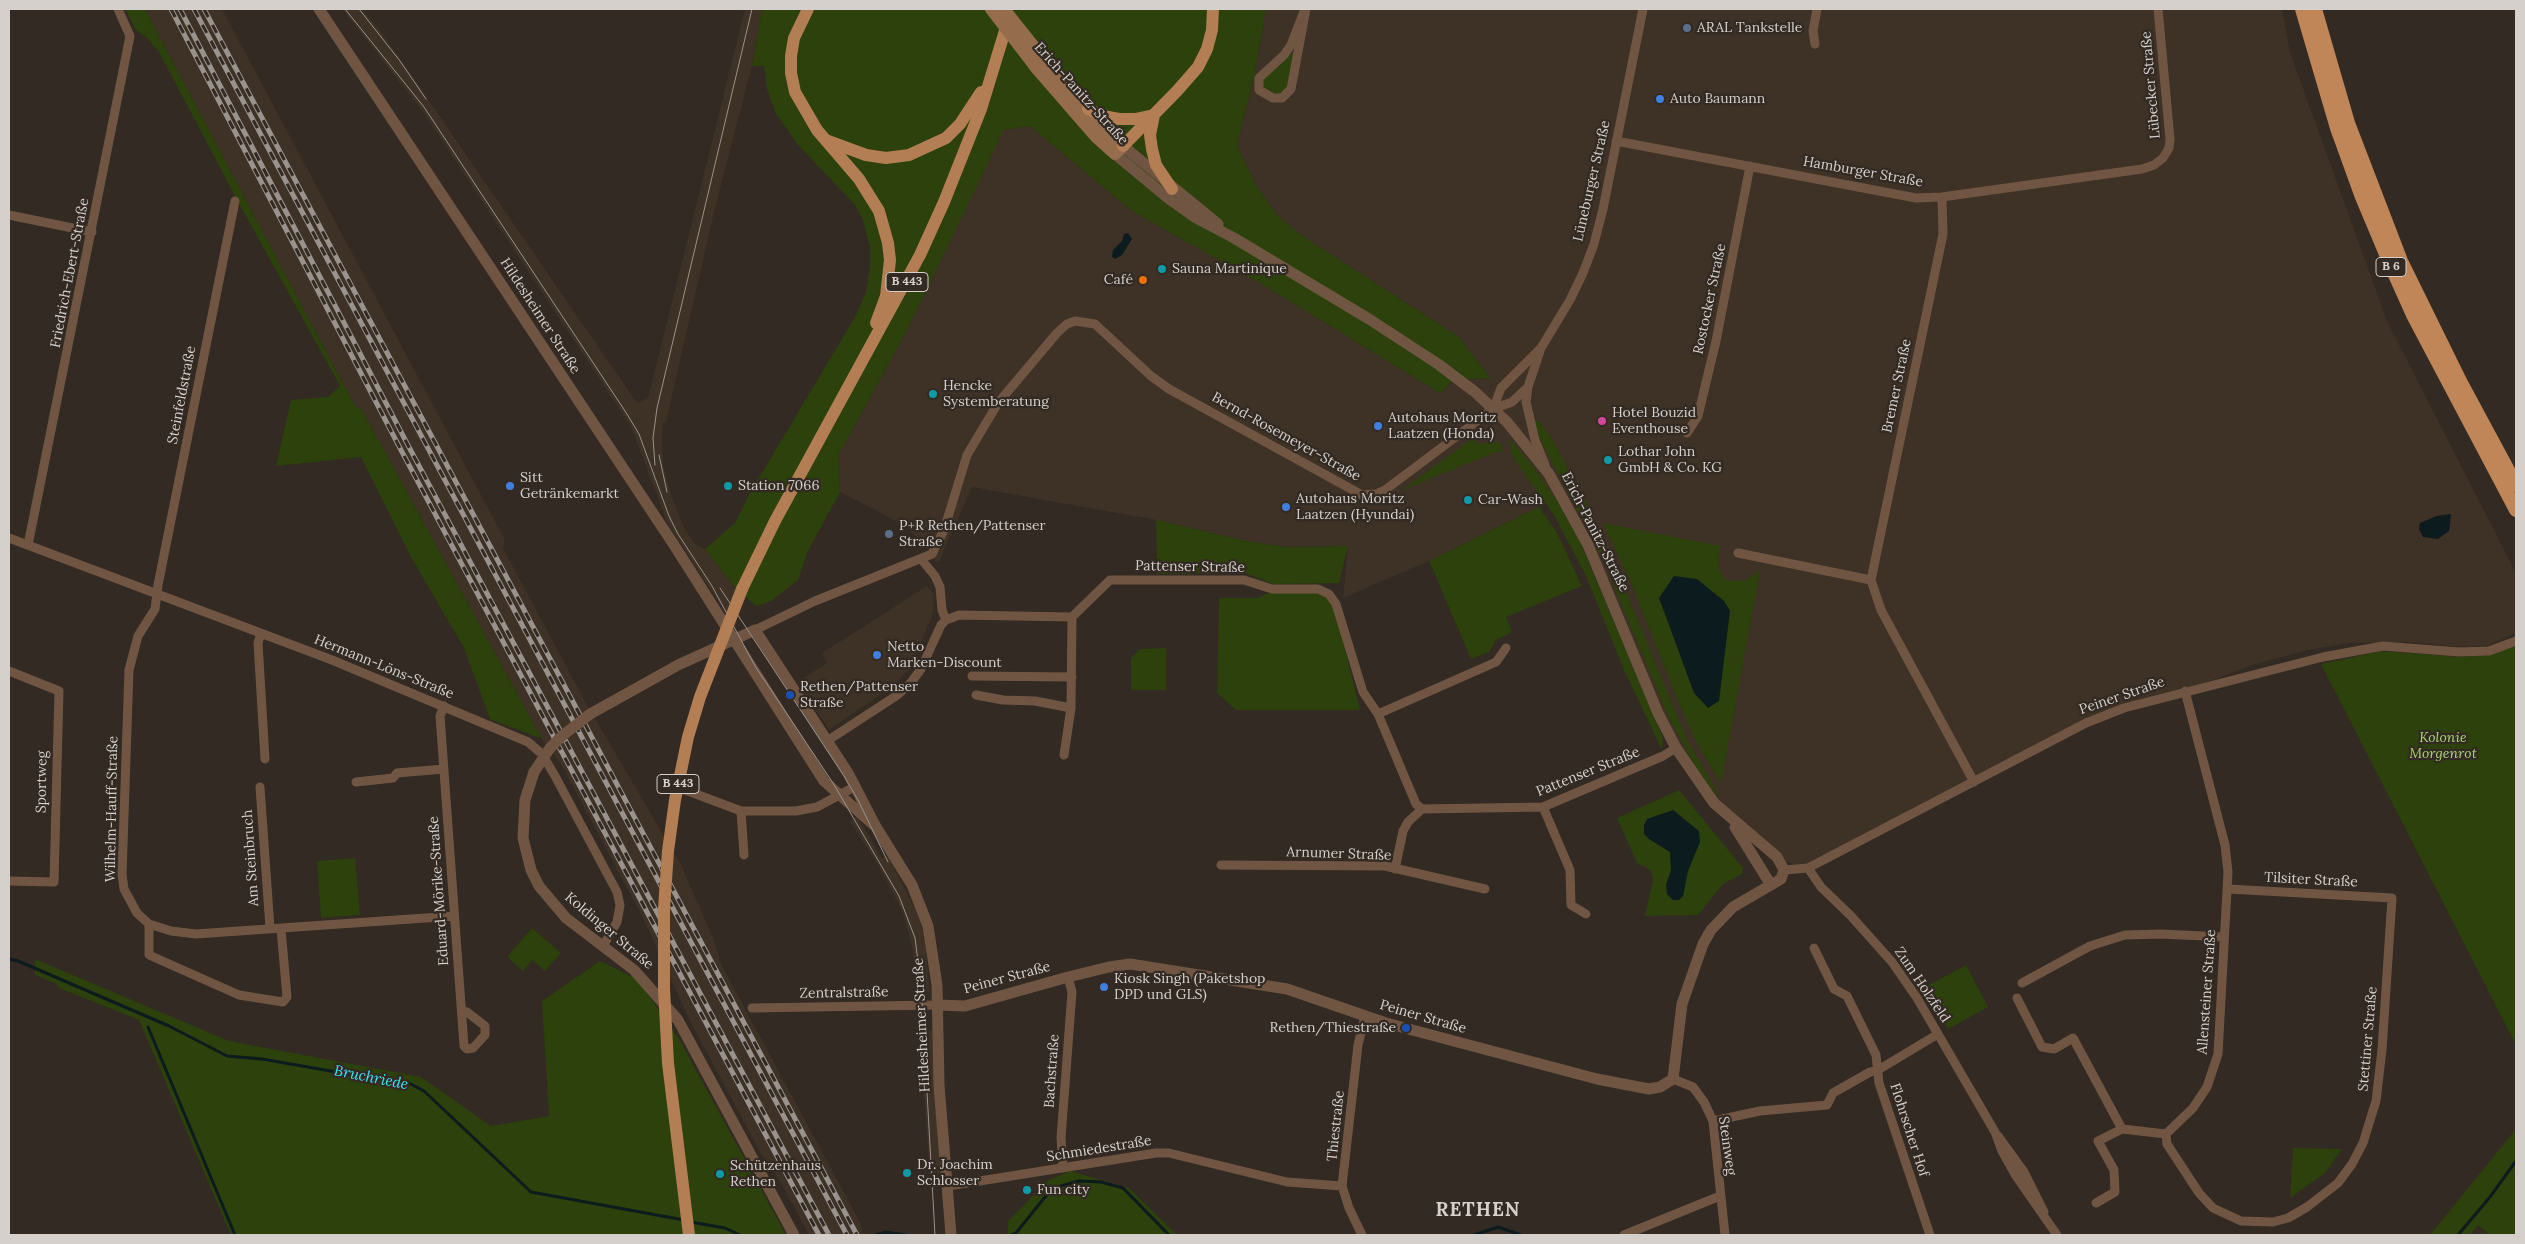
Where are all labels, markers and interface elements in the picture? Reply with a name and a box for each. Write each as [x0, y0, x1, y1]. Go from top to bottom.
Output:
place label: ARAL Tankstelle [1697, 20, 1802, 36]
marker: ARAL Tankstelle [1681, 22, 1693, 34]
street label: Lübecker Straße [2138, 31, 2164, 139]
street label: Erich-Panitz-Straße [1031, 39, 1131, 149]
place label: Auto Baumann [1670, 91, 1765, 107]
marker: Auto Baumann [1654, 93, 1666, 105]
street label: Lüneburger Straße [1570, 119, 1614, 243]
street label: Hamburger Straße [1802, 153, 1924, 191]
street label: Friedrich-Ebert-Straße [47, 197, 93, 349]
street label: Rostocker Straße [1690, 242, 1730, 356]
street label: Hildesheimer Straße [496, 255, 584, 377]
road number: B 6 [2376, 258, 2406, 276]
place label: Sauna Martinique [1172, 261, 1287, 277]
marker: Sauna Martinique [1156, 263, 1168, 275]
road number: B 443 [886, 272, 928, 292]
place label: Café [1104, 272, 1133, 288]
marker: Café [1137, 274, 1149, 286]
street label: Bremer Straße [1879, 337, 1915, 435]
street label: Steinfeldstraße [164, 344, 200, 446]
place label: Hencke Systemberatung [943, 378, 1049, 411]
marker: Hencke Systemberatung [927, 388, 939, 400]
street label: Bernd-Rosemeyer-Straße [1209, 389, 1363, 485]
place label: Hotel Bouzid Eventhouse [1612, 405, 1696, 438]
place label: Autohaus Moritz Laatzen (Honda) [1388, 410, 1497, 442]
marker: Hotel Bouzid Eventhouse [1596, 415, 1608, 427]
marker: Autohaus Moritz Laatzen (Honda) [1372, 420, 1384, 432]
place label: Lothar John GmbH & Co. KG [1618, 444, 1722, 477]
marker: Lothar John GmbH & Co. KG [1602, 454, 1614, 466]
street label: Erich-Panitz-Straße [1558, 469, 1632, 595]
place label: Sitt Getränkemarkt [520, 470, 619, 502]
place label: Station 7066 [738, 478, 819, 494]
marker: Sitt Getränkemarkt [504, 480, 516, 492]
marker: Station 7066 [722, 480, 734, 492]
place label: Autohaus Moritz Laatzen (Hyundai) [1296, 491, 1414, 524]
place label: Car-Wash [1478, 492, 1543, 508]
marker: Car-Wash [1462, 494, 1474, 506]
marker: Autohaus Moritz Laatzen (Hyundai) [1280, 501, 1292, 513]
place label: P+R Rethen/Pattenser Straße [899, 518, 1046, 550]
marker: P+R Rethen/Pattenser Straße [883, 528, 895, 540]
street label: Pattenser Straße [1135, 558, 1245, 576]
street label: Hermann-Löns-Straße [312, 631, 456, 703]
place label: Netto Marken-Discount [887, 639, 1002, 672]
marker: Netto Marken-Discount [871, 649, 883, 661]
street label: Peiner Straße [2077, 674, 2167, 718]
place label: Rethen/Pattenser Straße [800, 679, 918, 712]
marker: Rethen/Pattenser Straße [784, 689, 796, 701]
park label: Kolonie Morgenrot [2409, 730, 2477, 762]
street label: Wilhelm-Hauff-Straße [102, 736, 122, 882]
street label: Pattenser Straße [1534, 744, 1642, 800]
street label: Sportweg [33, 751, 51, 813]
road number: B 443 [657, 774, 699, 794]
street label: Am Steinbruch [239, 809, 263, 907]
street label: Eduard-Mörike-Straße [425, 816, 453, 966]
street label: Arnumer Straße [1286, 844, 1392, 864]
street label: Tilsiter Straße [2264, 869, 2358, 891]
street label: Koldinger Straße [561, 889, 657, 973]
street label: Allensteiner Straße [2194, 929, 2220, 1055]
street label: Zum Holzfeld [1891, 944, 1953, 1026]
street label: Hildesheimer Straße [910, 957, 934, 1093]
street label: Peiner Straße [962, 958, 1052, 998]
place label: Kiosk Singh (Paketshop DPD und GLS) [1114, 971, 1265, 1004]
marker: Kiosk Singh (Paketshop DPD und GLS) [1098, 981, 1110, 993]
street label: Zentralstraße [799, 984, 889, 1002]
street label: Stettiner Straße [2355, 986, 2381, 1092]
street label: Peiner Straße [1378, 997, 1468, 1037]
place label: Rethen/Thiestraße [1269, 1020, 1396, 1036]
marker: Rethen/Thiestraße [1400, 1022, 1412, 1034]
street label: Bachstraße [1041, 1034, 1063, 1108]
water label: Bruchriede [332, 1062, 410, 1094]
street label: Flohrscher Hof [1886, 1081, 1932, 1179]
street label: Thiestraße [1324, 1090, 1348, 1162]
street label: Steinweg [1715, 1115, 1739, 1177]
street label: Schmiedestraße [1045, 1132, 1153, 1166]
place label: Dr. Joachim Schlosser [917, 1157, 993, 1190]
place label: Schützenhaus Rethen [730, 1158, 821, 1190]
marker: Dr. Joachim Schlosser [901, 1167, 913, 1179]
marker: Schützenhaus Rethen [714, 1168, 726, 1180]
place label: Fun city [1037, 1182, 1090, 1198]
marker: Fun city [1021, 1184, 1033, 1196]
district label: RETHEN [1435, 1200, 1521, 1222]

